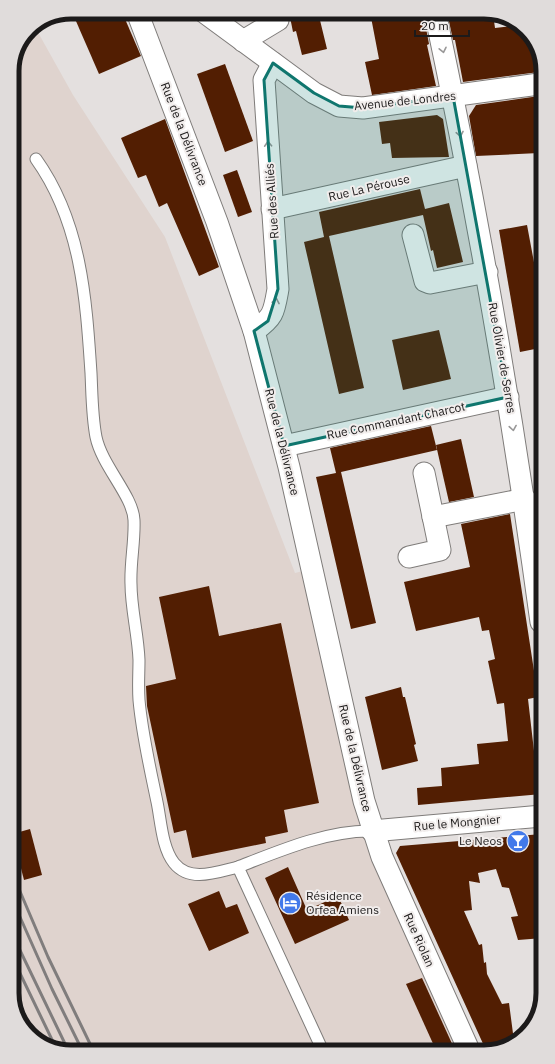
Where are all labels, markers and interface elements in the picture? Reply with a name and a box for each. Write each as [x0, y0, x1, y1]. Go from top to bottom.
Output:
scale bar [415, 12, 469, 38]
text: 20 m [421, 18, 449, 33]
one-way arrow [438, 47, 447, 53]
street label: Rue de la Délivrance [158, 80, 211, 188]
street label: Avenue de Londres [353, 88, 457, 113]
one-way arrow [455, 131, 464, 137]
one-way arrow [264, 141, 272, 147]
street label: Rue des Alliés [261, 163, 282, 239]
street label: Rue La Pérouse [327, 171, 411, 204]
one-way arrow [271, 298, 279, 304]
street label: Rue Olivier de Serres [485, 301, 520, 415]
street label: Rue de la Délivrance [262, 387, 303, 497]
street label: Rue Commandant Charcot [325, 398, 467, 443]
one-way arrow [508, 424, 517, 431]
street label: Rue de la Délivrance [336, 703, 375, 813]
street label: Rue le Mongnier [413, 811, 502, 834]
bar icon: Le Neos [505, 828, 531, 854]
place label: Le Neos [459, 833, 502, 848]
place label: Résidence Orfea Amiens [306, 888, 379, 917]
hotel icon: Résidence Orfea Amiens [277, 890, 303, 916]
street label: Rue Riolan [401, 910, 438, 969]

